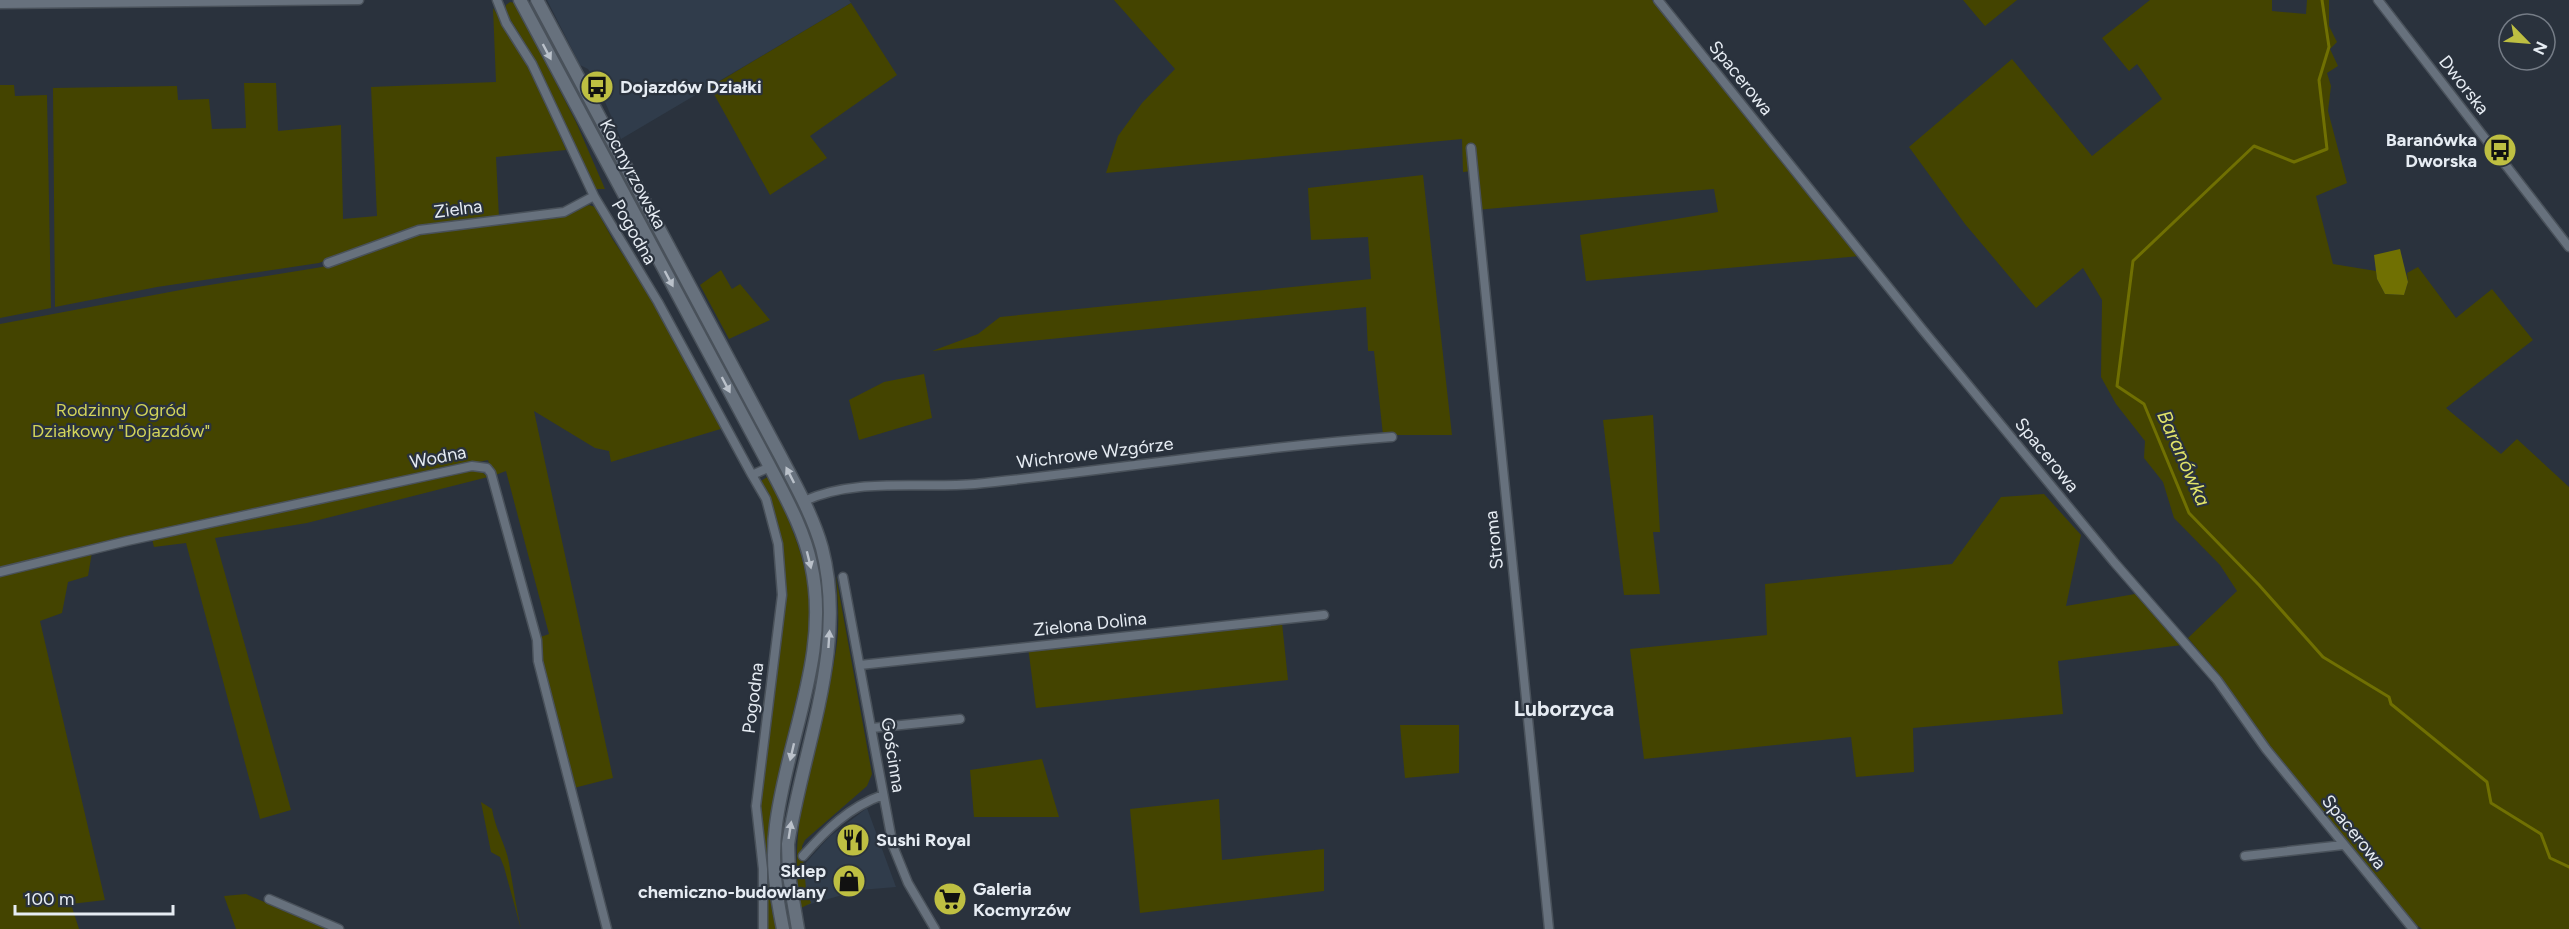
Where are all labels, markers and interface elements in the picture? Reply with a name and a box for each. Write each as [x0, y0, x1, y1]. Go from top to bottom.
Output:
north arrow [2497, 12, 2557, 72]
street label: Spacerowa [1704, 36, 1778, 120]
text: N [2529, 39, 2551, 58]
one-way arrow [542, 44, 551, 61]
street label: Dworska [2434, 51, 2494, 119]
bus stop icon: Dojazdów Działki [579, 69, 615, 105]
place label: Dojazdów Działki [620, 76, 762, 98]
street label: Kocmyrzowska [595, 115, 671, 233]
place label: Baranówka Dworska [2386, 129, 2477, 172]
bus stop icon: Baranówka Dworska [2482, 132, 2518, 168]
street label: Zielna [432, 195, 484, 223]
street label: Pogodna [607, 196, 661, 268]
one-way arrow [664, 271, 674, 288]
one-way arrow [721, 377, 731, 394]
park label: Rodzinny Ogród Działkowy "Dojazdów" [32, 399, 210, 442]
water label: Baranówka [2152, 407, 2216, 510]
street label: Spacerowa [2010, 413, 2084, 497]
street label: Wichrowe Wzgórze [1015, 432, 1175, 474]
street label: Wodna [408, 441, 468, 473]
one-way arrow [785, 466, 795, 483]
street label: Stroma [1480, 510, 1508, 570]
one-way arrow [805, 551, 815, 569]
street label: Zielona Dolina [1032, 607, 1148, 641]
one-way arrow [824, 629, 834, 648]
street label: Pogodna [738, 661, 768, 735]
district label: Luborzyca [1514, 696, 1614, 721]
street label: Gościnna [876, 716, 910, 794]
one-way arrow [786, 743, 796, 761]
street label: Spacerowa [2317, 790, 2391, 874]
one-way arrow [786, 820, 795, 839]
restaurant icon: Sushi Royal [835, 822, 871, 858]
place label: Sushi Royal [876, 829, 971, 851]
place label: Sklep chemiczno-budowlany [638, 860, 827, 903]
shop icon: Sklep chemiczno-budowlany [831, 863, 867, 899]
scale bar [15, 878, 172, 916]
place label: Galeria Kocmyrzów [973, 878, 1071, 921]
supermarket icon: Galeria Kocmyrzów [932, 881, 968, 917]
text: 100 m [24, 888, 74, 910]

